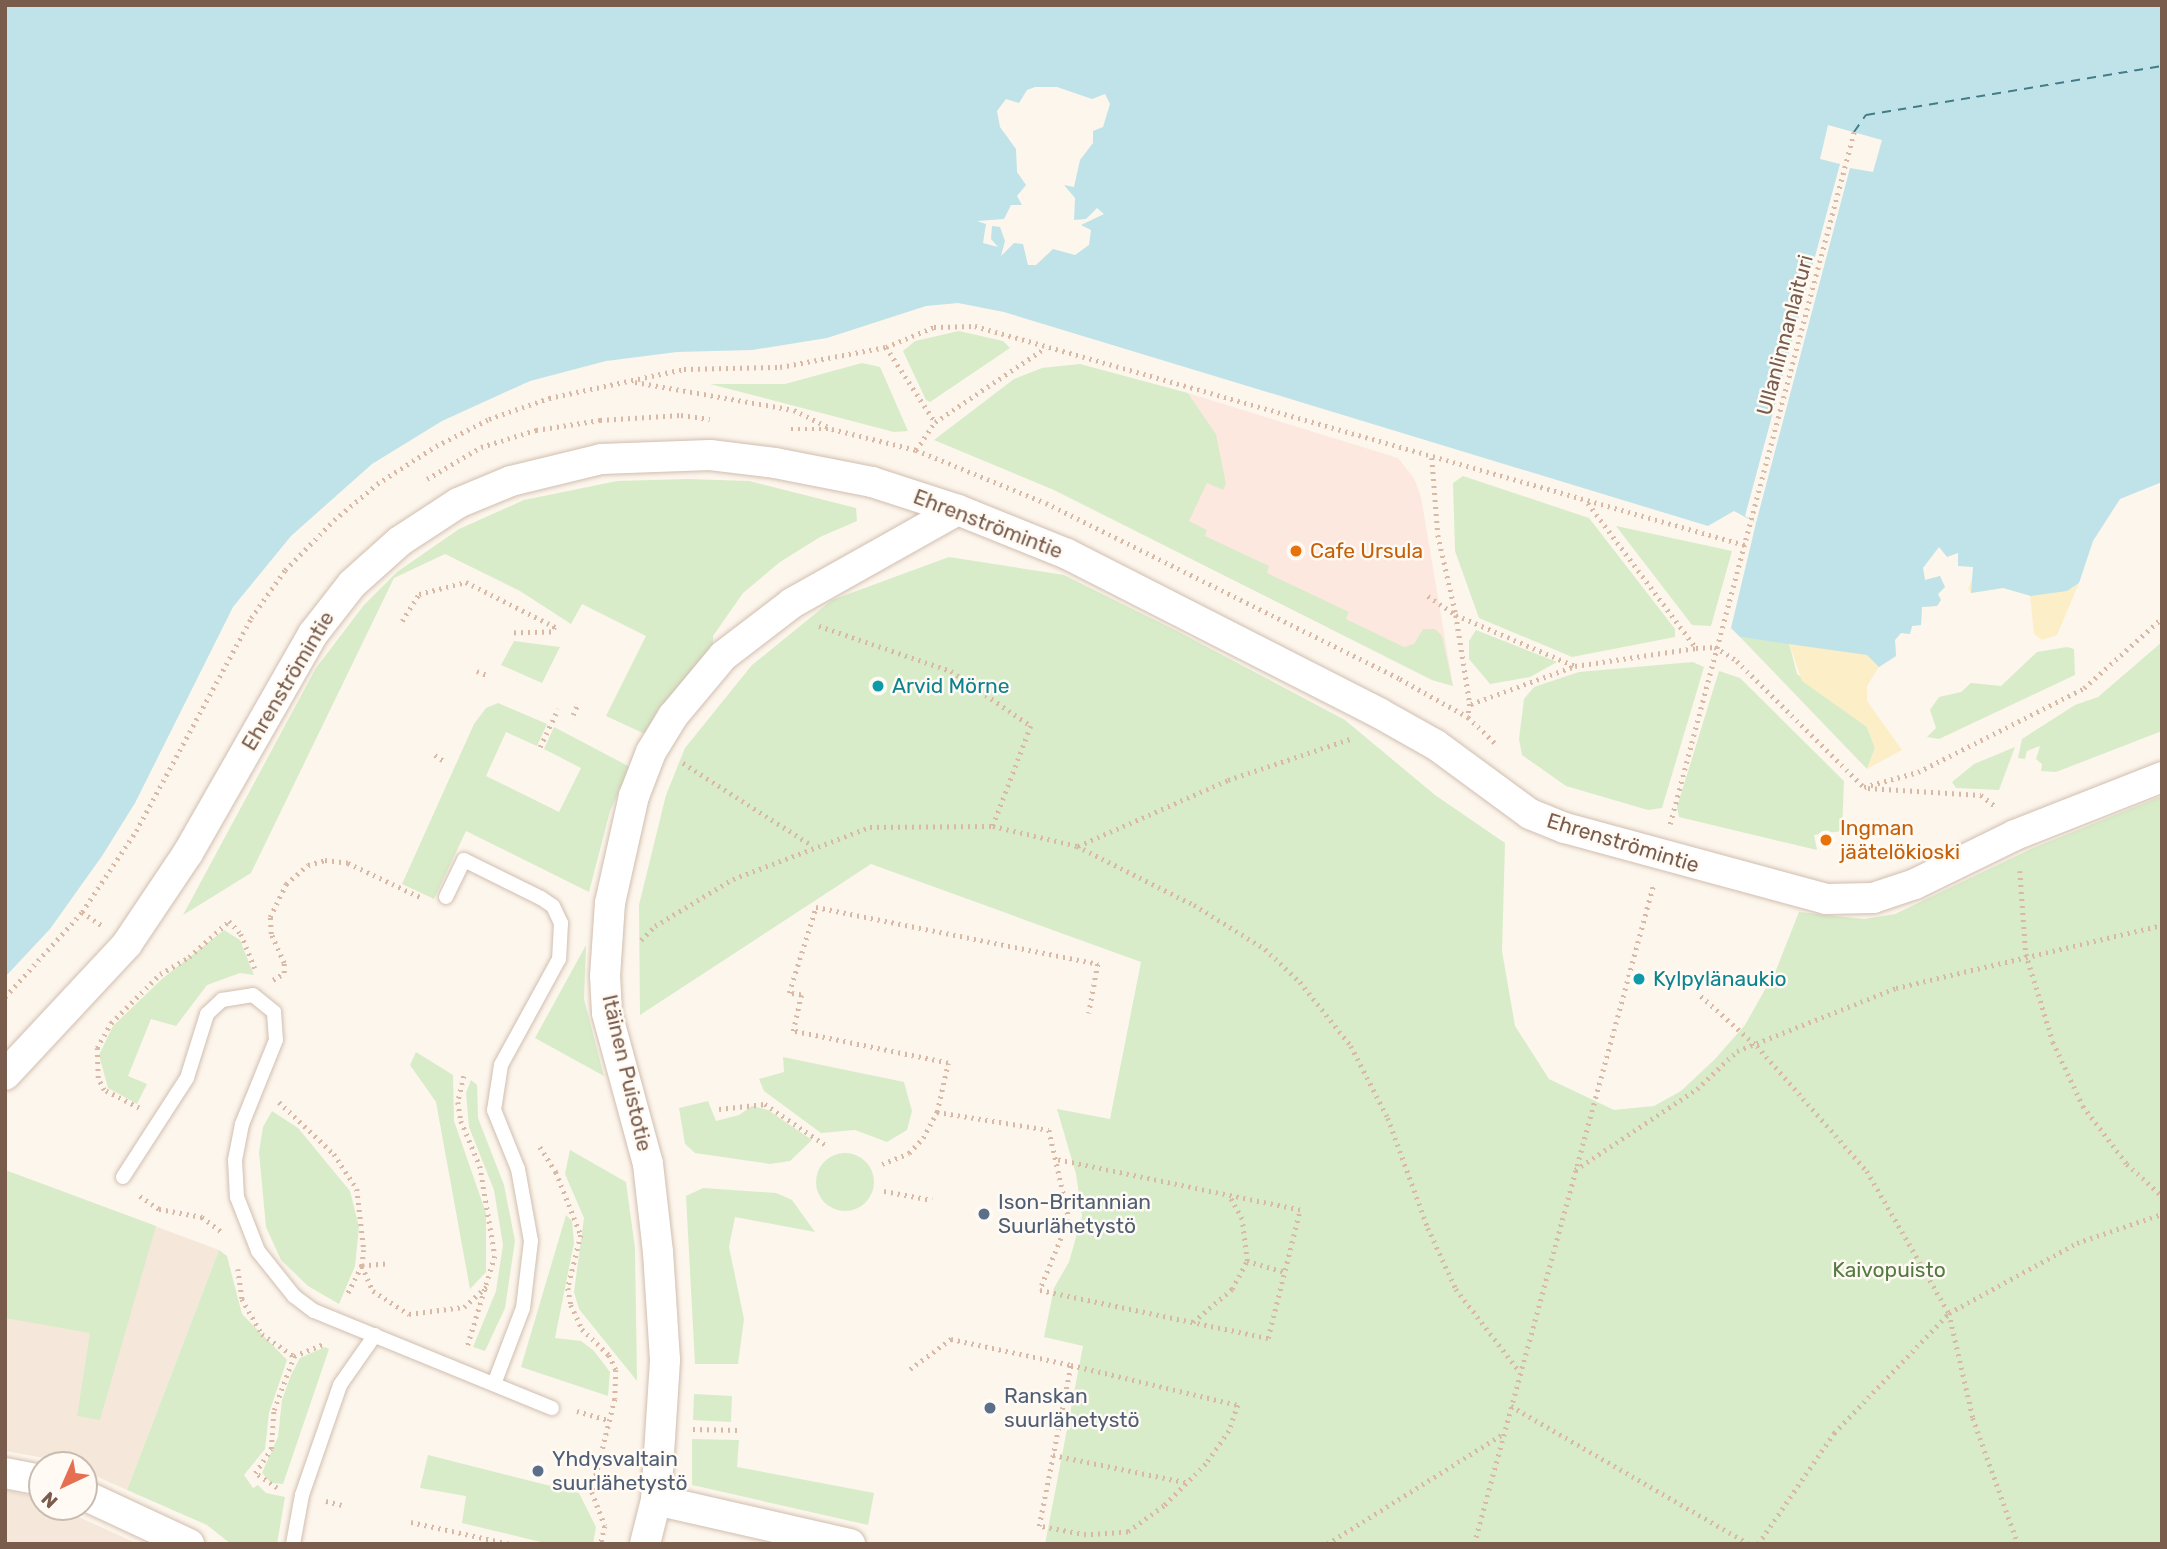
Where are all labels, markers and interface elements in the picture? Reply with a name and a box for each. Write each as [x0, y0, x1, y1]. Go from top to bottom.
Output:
street label: Ullanlinnanlaituri [1751, 252, 1819, 418]
street label: Ehrenströmintie [910, 484, 1066, 564]
place label: Cafe Ursula [1310, 538, 1423, 564]
marker: Cafe Ursula [1288, 543, 1304, 559]
street label: Ehrenströmintie [237, 607, 339, 755]
place label: Arvid Mörne [892, 673, 1010, 699]
marker: Arvid Mörne [870, 678, 886, 694]
street label: Ehrenströmintie [1544, 808, 1702, 878]
place label: Ingman jäätelökioski [1840, 815, 1960, 865]
marker: Ingman jäätelökioski [1818, 832, 1834, 848]
place label: Kylpylänaukio [1653, 966, 1787, 992]
marker: Kylpylänaukio [1631, 971, 1647, 987]
street label: Itäinen Puistotie [597, 992, 657, 1154]
place label: Ison-Britannian Suurlähetystö [998, 1189, 1151, 1239]
marker: Ison-Britannian Suurlähetystö [976, 1206, 992, 1222]
park label: Kaivopuisto [1832, 1257, 1946, 1283]
place label: Ranskan suurlähetystö [1004, 1383, 1140, 1433]
marker: Ranskan suurlähetystö [982, 1400, 998, 1416]
place label: Yhdysvaltain suurlähetystö [552, 1446, 688, 1496]
north arrow [28, 1451, 98, 1521]
marker: Yhdysvaltain suurlähetystö [530, 1463, 546, 1479]
text: N [37, 1487, 62, 1513]

